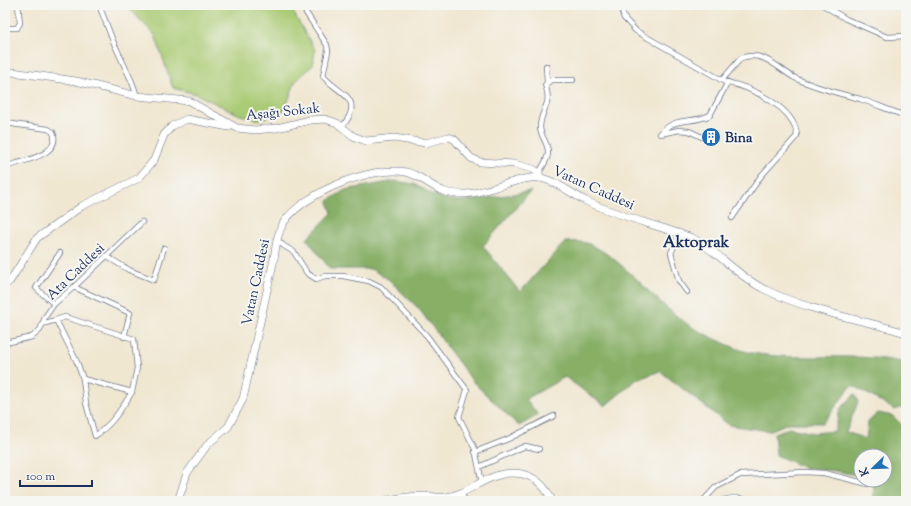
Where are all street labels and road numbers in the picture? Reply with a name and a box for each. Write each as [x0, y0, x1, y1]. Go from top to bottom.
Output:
street label: Aşağı Sokak [245, 99, 322, 127]
street label: Vatan Caddesi [549, 162, 638, 216]
street label: Vatan Caddesi [238, 237, 276, 328]
street label: Ata Caddesi [43, 239, 110, 305]

